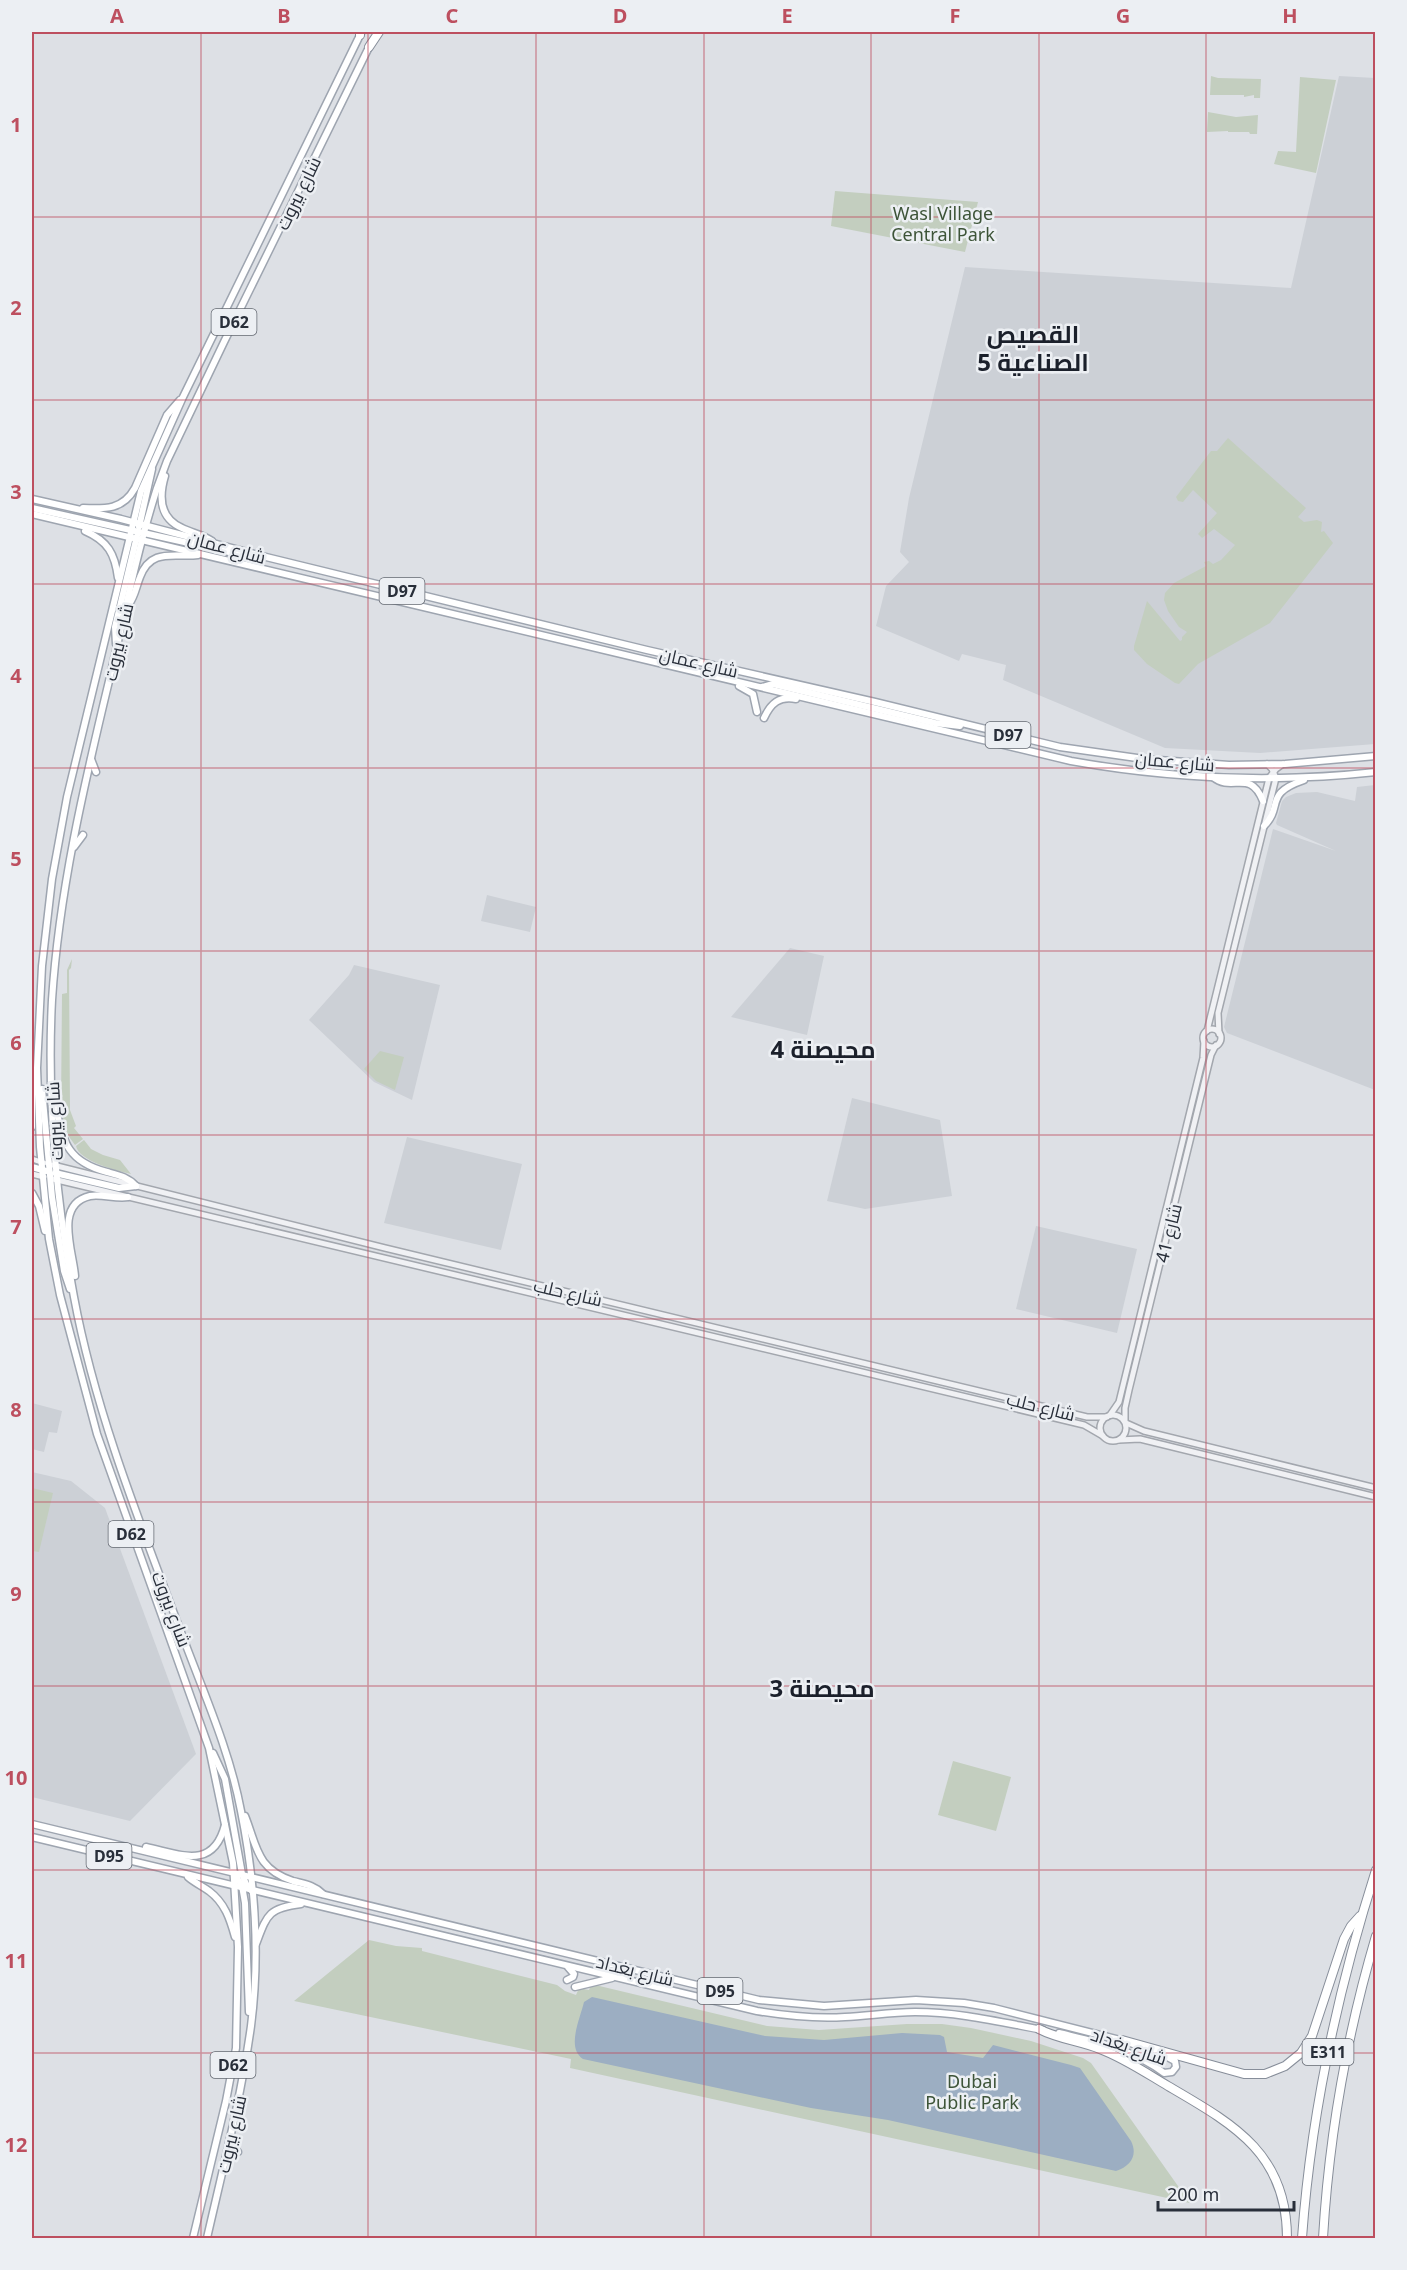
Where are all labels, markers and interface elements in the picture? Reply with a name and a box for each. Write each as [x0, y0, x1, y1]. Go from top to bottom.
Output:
text: A [110, 2, 124, 29]
text: B [277, 2, 291, 29]
text: C [446, 2, 459, 29]
text: D [613, 2, 627, 29]
text: E [781, 2, 793, 29]
text: F [950, 2, 960, 29]
text: G [1116, 2, 1130, 29]
text: H [1282, 2, 1298, 29]
text: 1 [10, 111, 22, 138]
street label: شارع بيروت [270, 152, 327, 234]
park label: Wasl Village Central Park [891, 201, 995, 246]
text: 2 [10, 294, 22, 321]
road number: D62 [212, 309, 256, 335]
district label: القصيص الصناعية 5 [977, 317, 1089, 378]
text: 3 [10, 478, 22, 505]
street label: شارع عمان [185, 525, 269, 570]
road number: D97 [380, 578, 424, 604]
street label: شارع بيروت [97, 601, 140, 683]
street label: شارع عمان [657, 641, 741, 684]
text: 4 [10, 662, 22, 689]
road number: D97 [986, 722, 1030, 748]
street label: شارع عمان [1134, 746, 1216, 777]
text: 5 [10, 845, 22, 872]
text: 6 [10, 1029, 22, 1056]
district label: محيصنة 4 [770, 1032, 876, 1065]
street label: شارع بيروت [40, 1081, 69, 1161]
street label: شارع 41 [1149, 1201, 1188, 1265]
text: 7 [10, 1213, 22, 1240]
street label: شارع حلب [531, 1272, 605, 1313]
street label: شارع حلب [1004, 1386, 1078, 1427]
text: 8 [10, 1396, 22, 1423]
road number: D62 [108, 1521, 154, 1547]
street label: شارع بيروت [146, 1568, 197, 1651]
text: 9 [10, 1580, 22, 1607]
district label: محيصنة 3 [769, 1671, 875, 1704]
text: 10 [5, 1764, 27, 1791]
road number: D95 [86, 1843, 132, 1869]
text: 11 [5, 1947, 27, 1974]
street label: شارع بغداد [594, 1949, 676, 1992]
road number: D95 [698, 1978, 742, 2004]
street label: شارع بغداد [1087, 2022, 1170, 2071]
road number: E311 [1302, 2039, 1354, 2065]
road number: D62 [210, 2052, 256, 2078]
park label: Dubai Public Park [925, 2069, 1019, 2114]
street label: شارع بيروت [210, 2093, 253, 2175]
text: 12 [5, 2131, 27, 2158]
scale bar [1158, 2174, 1294, 2212]
text: 200 m [1167, 2182, 1219, 2206]

